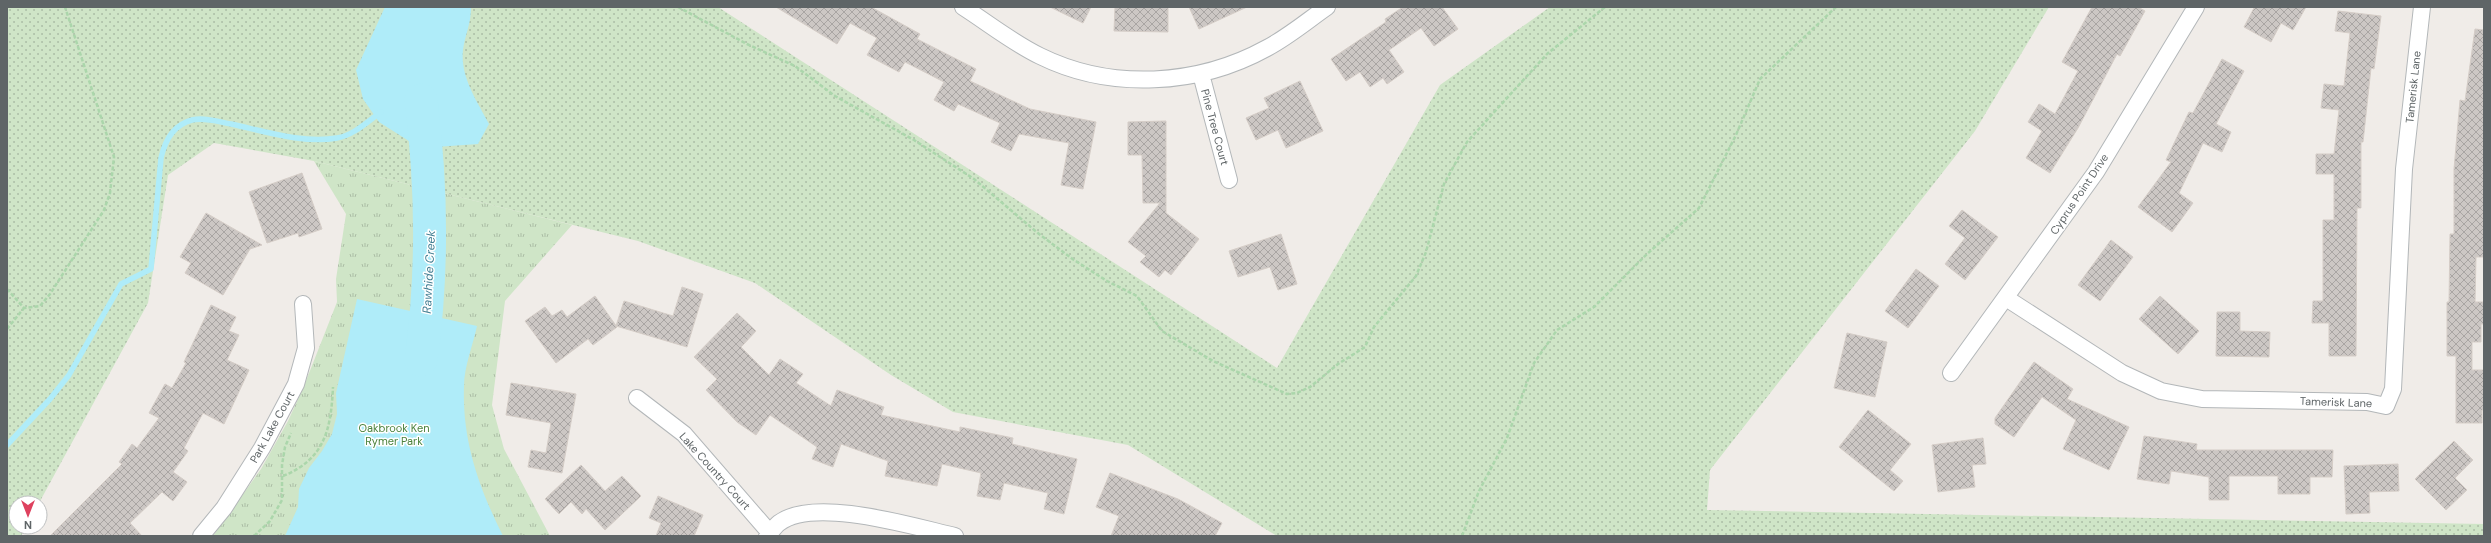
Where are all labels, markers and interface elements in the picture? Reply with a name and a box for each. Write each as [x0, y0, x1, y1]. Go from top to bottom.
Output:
street label: Tamerisk Lane [2402, 50, 2424, 124]
street label: Pine Tree Court [1198, 87, 1232, 167]
street label: Cyprus Point Drive [2047, 151, 2111, 237]
water label: Rawhide Creek [419, 229, 439, 314]
street label: Park Lake Court [247, 389, 297, 465]
street label: Tamerisk Lane [2300, 394, 2372, 410]
park label: Oakbrook Ken Rymer Park [359, 421, 429, 448]
street label: Lake Country Court [676, 429, 754, 513]
north arrow [8, 495, 48, 535]
text: N [24, 518, 32, 532]

